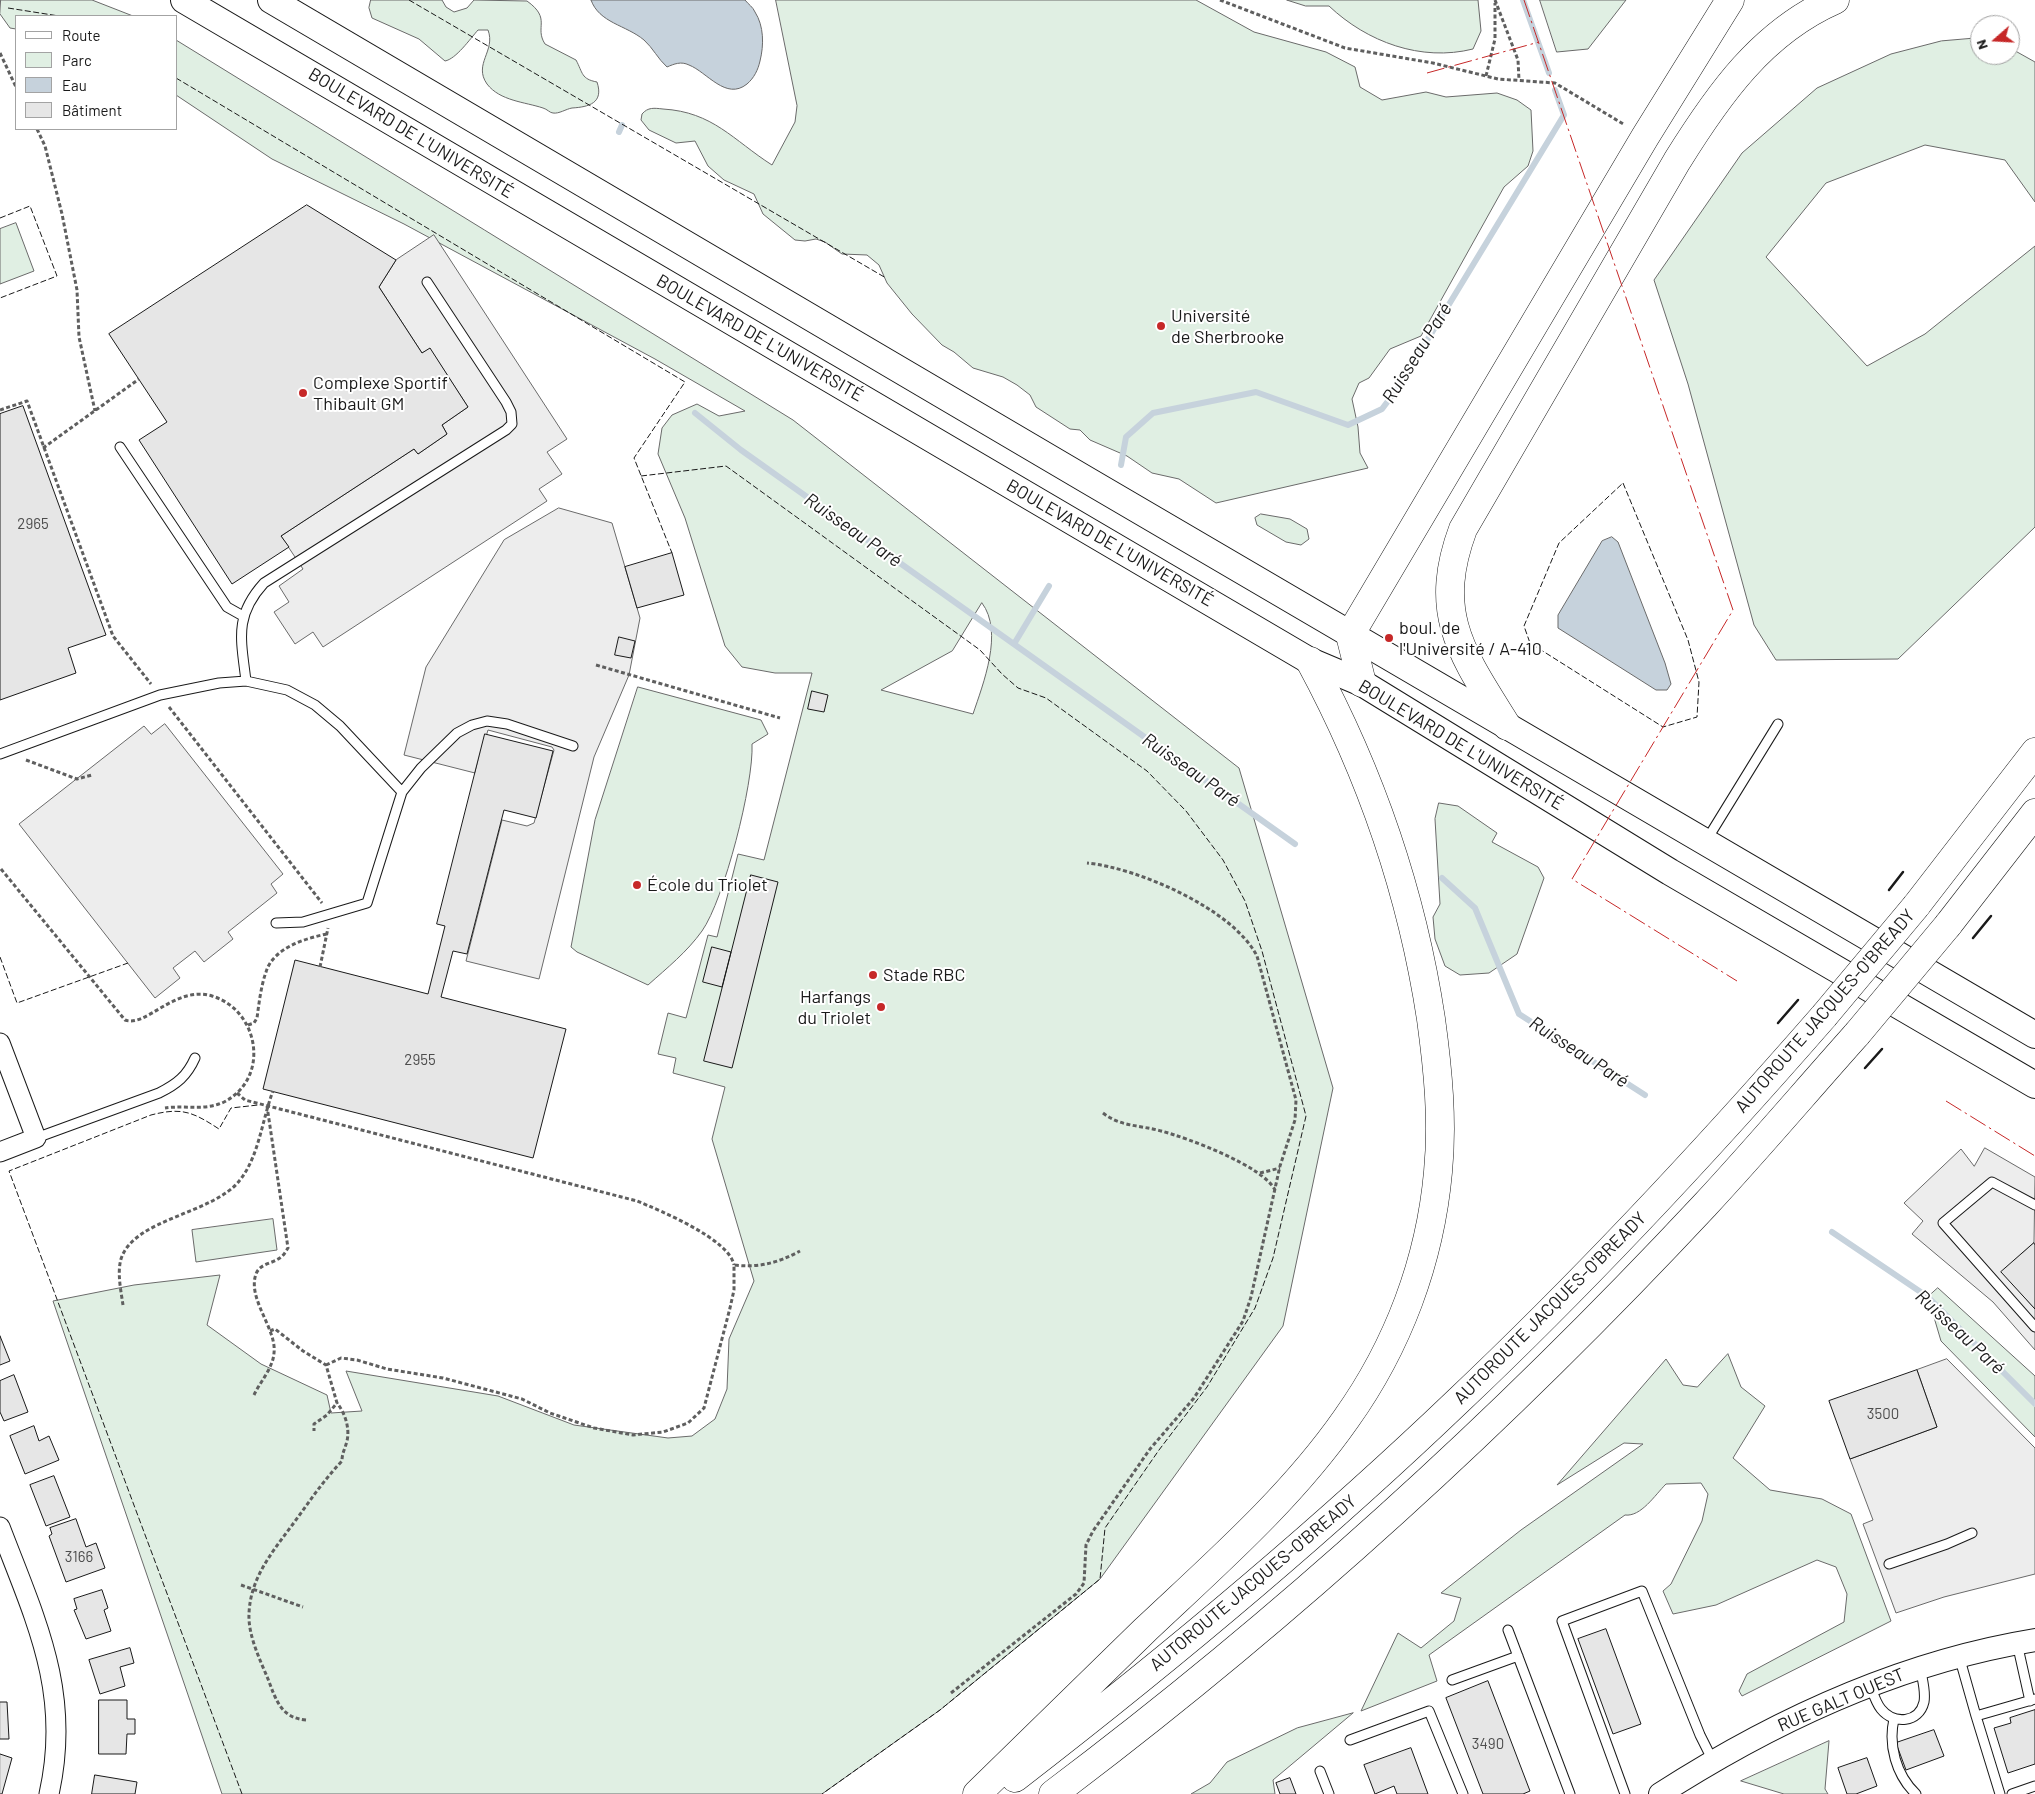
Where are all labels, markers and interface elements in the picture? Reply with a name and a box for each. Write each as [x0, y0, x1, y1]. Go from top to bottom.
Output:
legend [15, 15, 178, 130]
north arrow [1970, 15, 2020, 65]
text: Route [62, 26, 101, 44]
text: N [1972, 38, 1991, 52]
text: Parc [62, 51, 92, 69]
street label: BOULEVARD DE L'UNIVERSITÉ [304, 63, 518, 203]
text: Eau [62, 76, 87, 94]
text: Bâtiment [62, 101, 122, 119]
street label: BOULEVARD DE L'UNIVERSITÉ [653, 270, 867, 406]
water label: Ruisseau Paré [1377, 299, 1457, 407]
place label: Université de Sherbrooke [1171, 305, 1284, 348]
marker: Université de Sherbrooke [1155, 320, 1167, 332]
place label: Complexe Sportif Thibault GM [313, 372, 448, 414]
marker: Complexe Sportif Thibault GM [297, 387, 309, 399]
street label: BOULEVARD DE L'UNIVERSITÉ [1003, 475, 1217, 611]
water label: Ruisseau Paré [800, 488, 906, 572]
house number: 2965 [17, 515, 49, 533]
place label: boul. de l'Université / A-410 [1399, 617, 1542, 660]
marker: boul. de l'Université / A-410 [1383, 632, 1395, 644]
street label: BOULEVARD DE L'UNIVERSITÉ [1354, 675, 1568, 815]
water label: Ruisseau Paré [1138, 728, 1244, 812]
place label: École du Triolet [647, 874, 768, 896]
marker: École du Triolet [631, 879, 643, 891]
street label: AUTOROUTE JACQUES-O'BREADY [1731, 905, 1919, 1117]
place label: Stade RBC [883, 964, 965, 986]
marker: Stade RBC [867, 969, 879, 981]
place label: Harfangs du Triolet [798, 986, 871, 1028]
marker: Harfangs du Triolet [875, 1001, 887, 1013]
water label: Ruisseau Paré [1525, 1011, 1633, 1093]
house number: 2955 [404, 1051, 436, 1069]
street label: AUTOROUTE JACQUES-O'BREADY [1449, 1207, 1651, 1409]
water label: Ruisseau Paré [1911, 1285, 2009, 1379]
house number: 3500 [1867, 1405, 1899, 1423]
street label: AUTOROUTE JACQUES-O'BREADY [1145, 1490, 1361, 1676]
house number: 3166 [65, 1548, 93, 1566]
street label: RUE GALT OUEST [1774, 1664, 1908, 1736]
house number: 3490 [1472, 1735, 1504, 1753]

